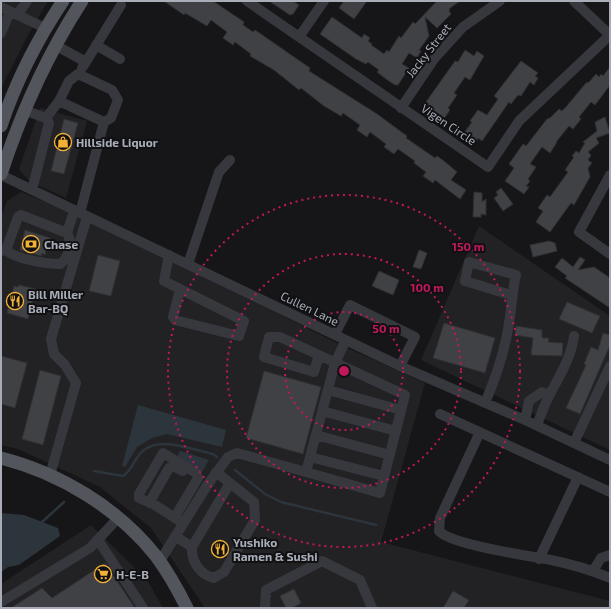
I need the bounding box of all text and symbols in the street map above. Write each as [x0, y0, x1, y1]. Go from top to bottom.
street label: Jacky Street [403, 20, 454, 80]
street label: Vigen Circle [419, 100, 479, 148]
shop icon: Hillside Liquor [53, 132, 73, 152]
place label: Hillside Liquor [76, 135, 158, 149]
bank icon: Chase [21, 234, 41, 254]
place label: Chase [44, 237, 78, 251]
text: 150 m [452, 239, 484, 253]
text: 100 m [410, 280, 444, 294]
place label: Bill Miller Bar-BQ [28, 287, 83, 316]
street label: Cullen Lane [279, 288, 341, 328]
restaurant icon: Bill Miller Bar-BQ [5, 291, 25, 311]
text: 50 m [372, 321, 400, 335]
centre of rings [337, 364, 351, 378]
place label: Yushiko Ramen & Sushi [233, 535, 318, 563]
restaurant icon: Yushiko Ramen & Sushi [210, 539, 230, 559]
supermarket icon: H-E-B [93, 564, 113, 584]
place label: H-E-B [116, 567, 149, 581]

